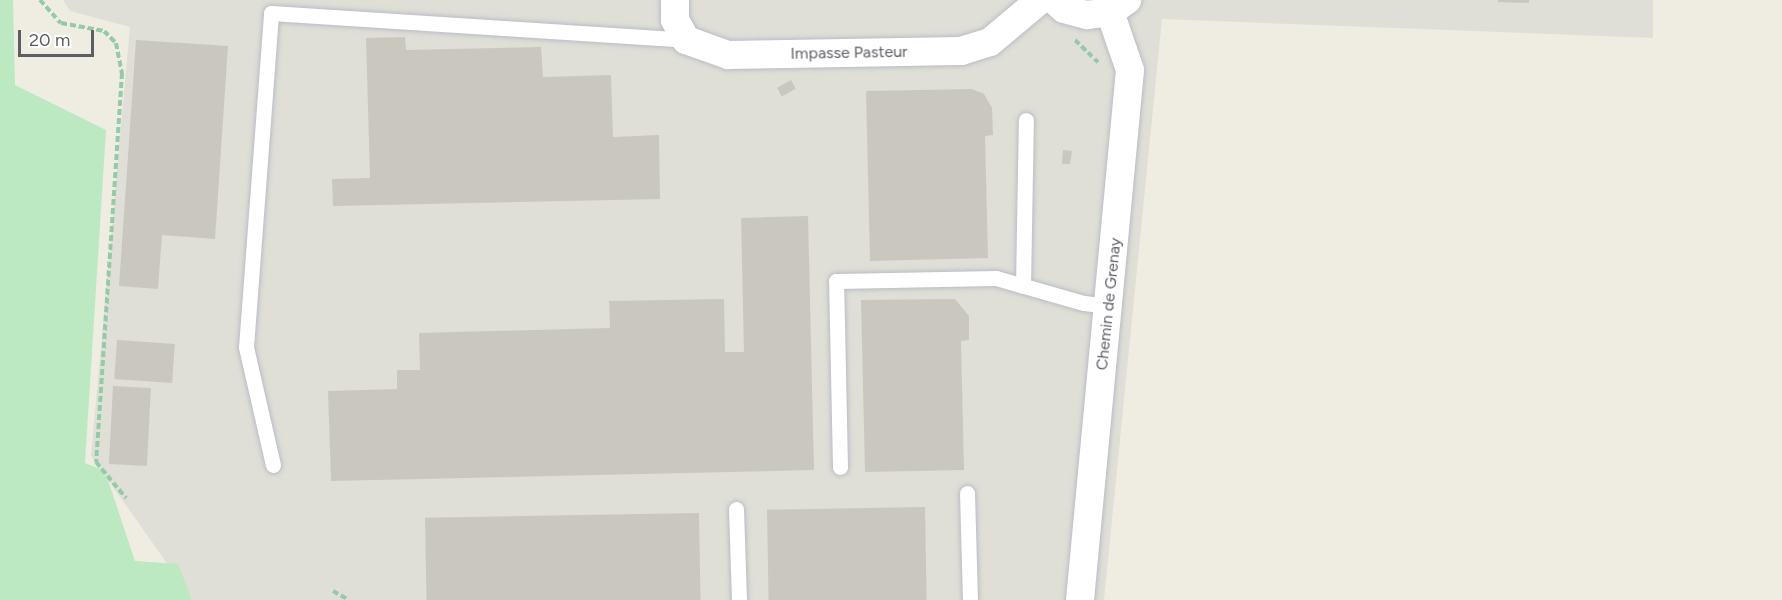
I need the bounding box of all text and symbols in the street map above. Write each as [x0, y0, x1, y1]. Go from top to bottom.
scale bar [21, 18, 98, 56]
text: 20 m [29, 29, 70, 51]
street label: Impasse Pasteur [790, 42, 908, 64]
street label: Chemin de Grenay [1092, 237, 1126, 371]

